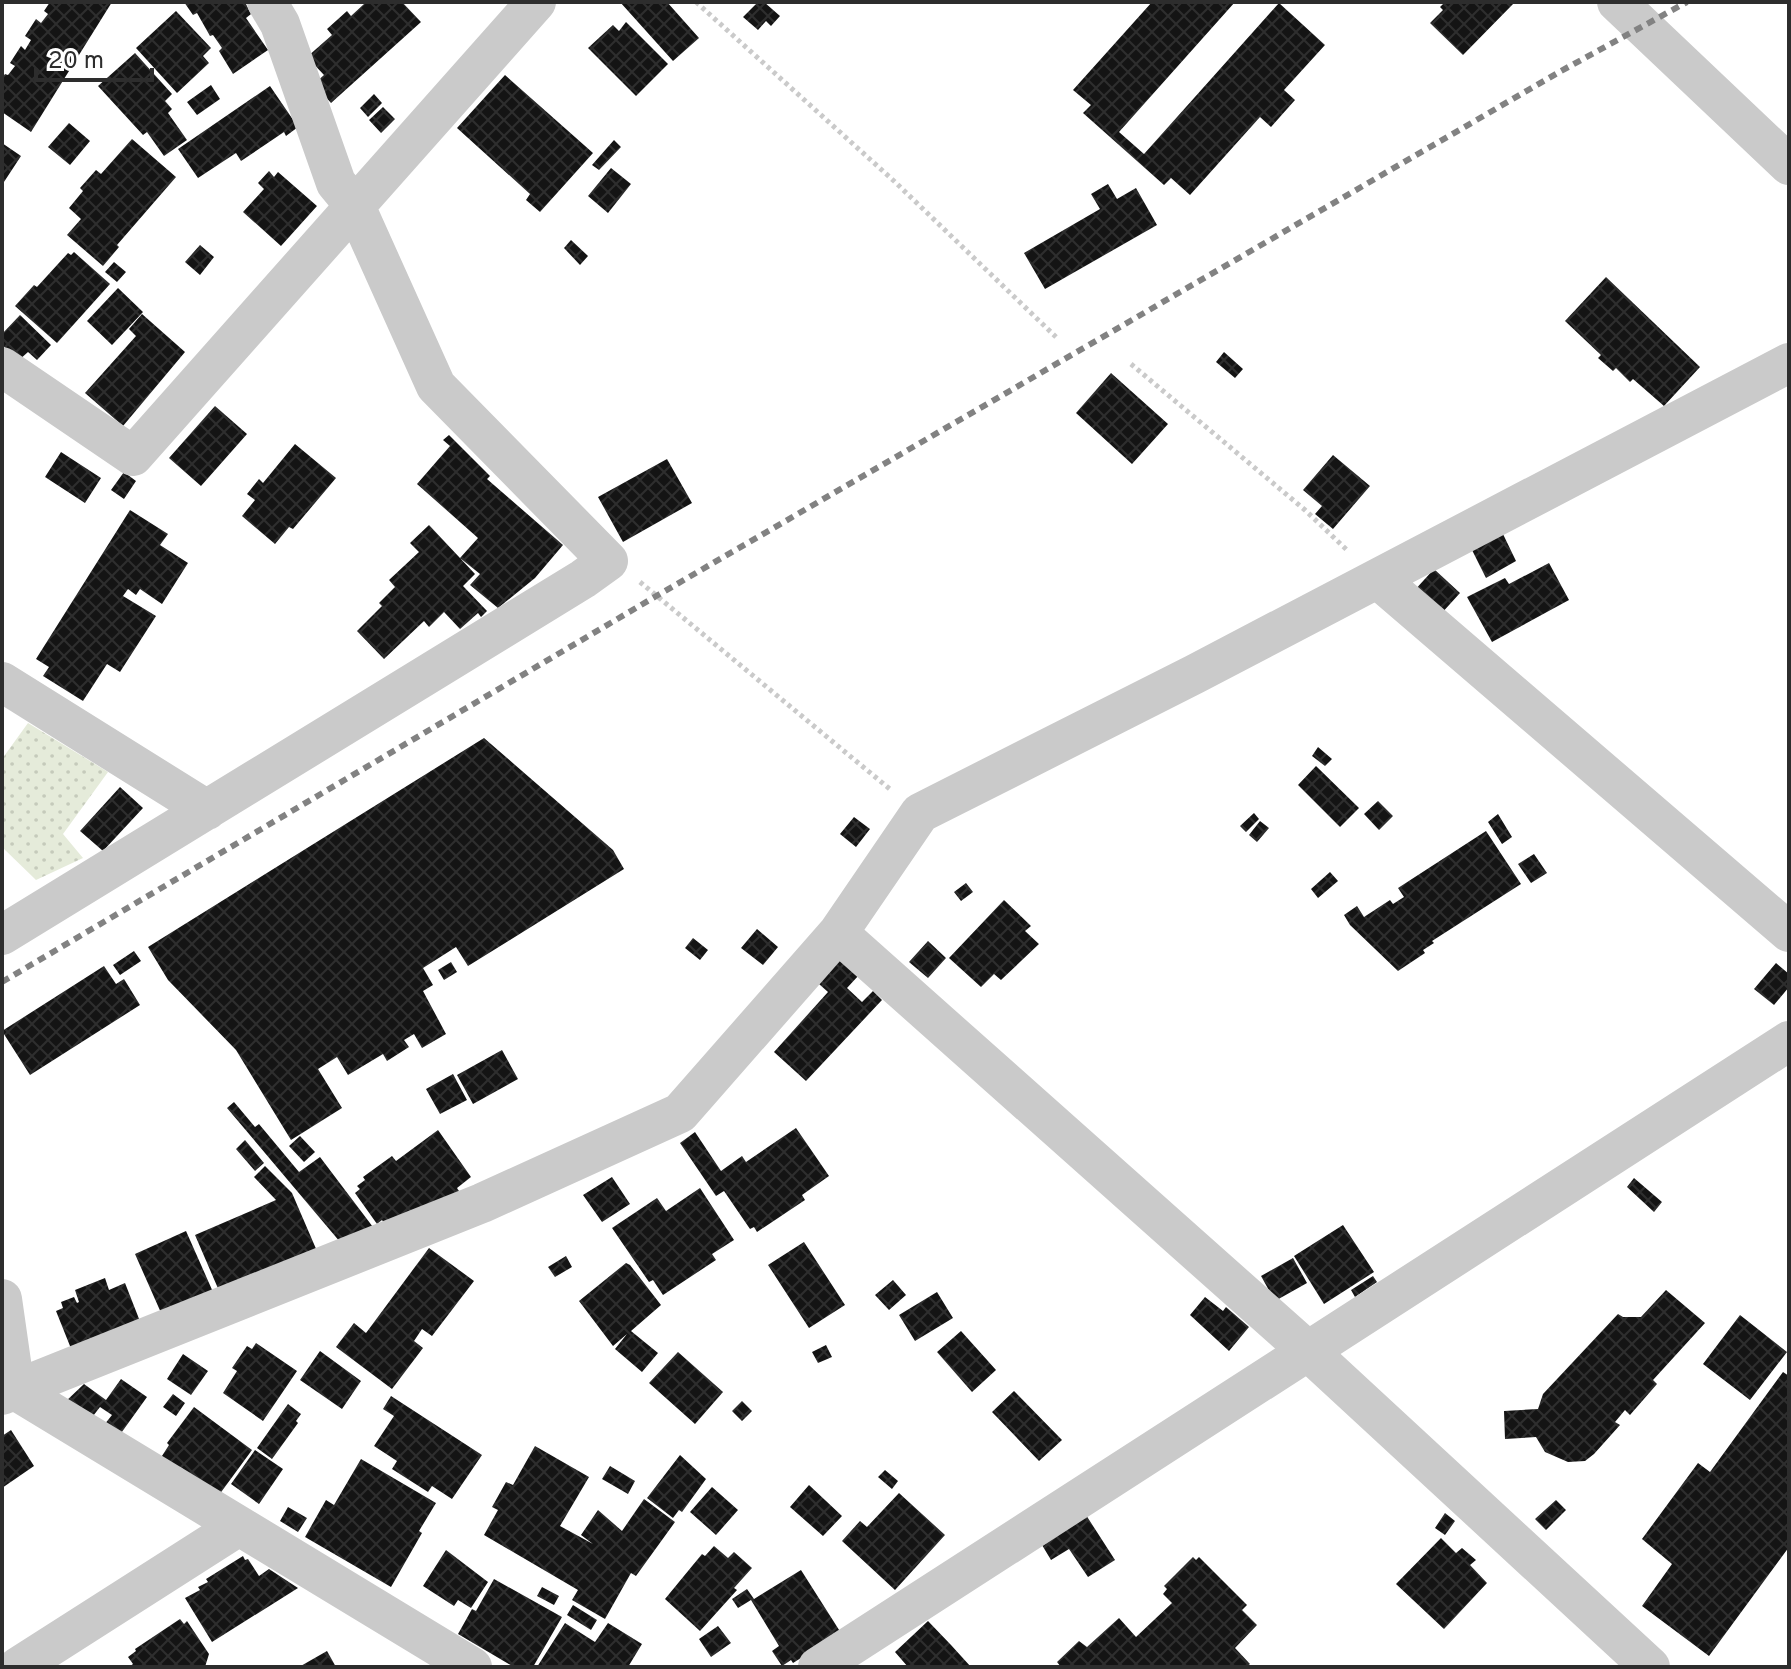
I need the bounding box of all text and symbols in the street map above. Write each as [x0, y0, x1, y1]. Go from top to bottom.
scale bar [36, 32, 152, 82]
text: 20 m [48, 47, 104, 77]

